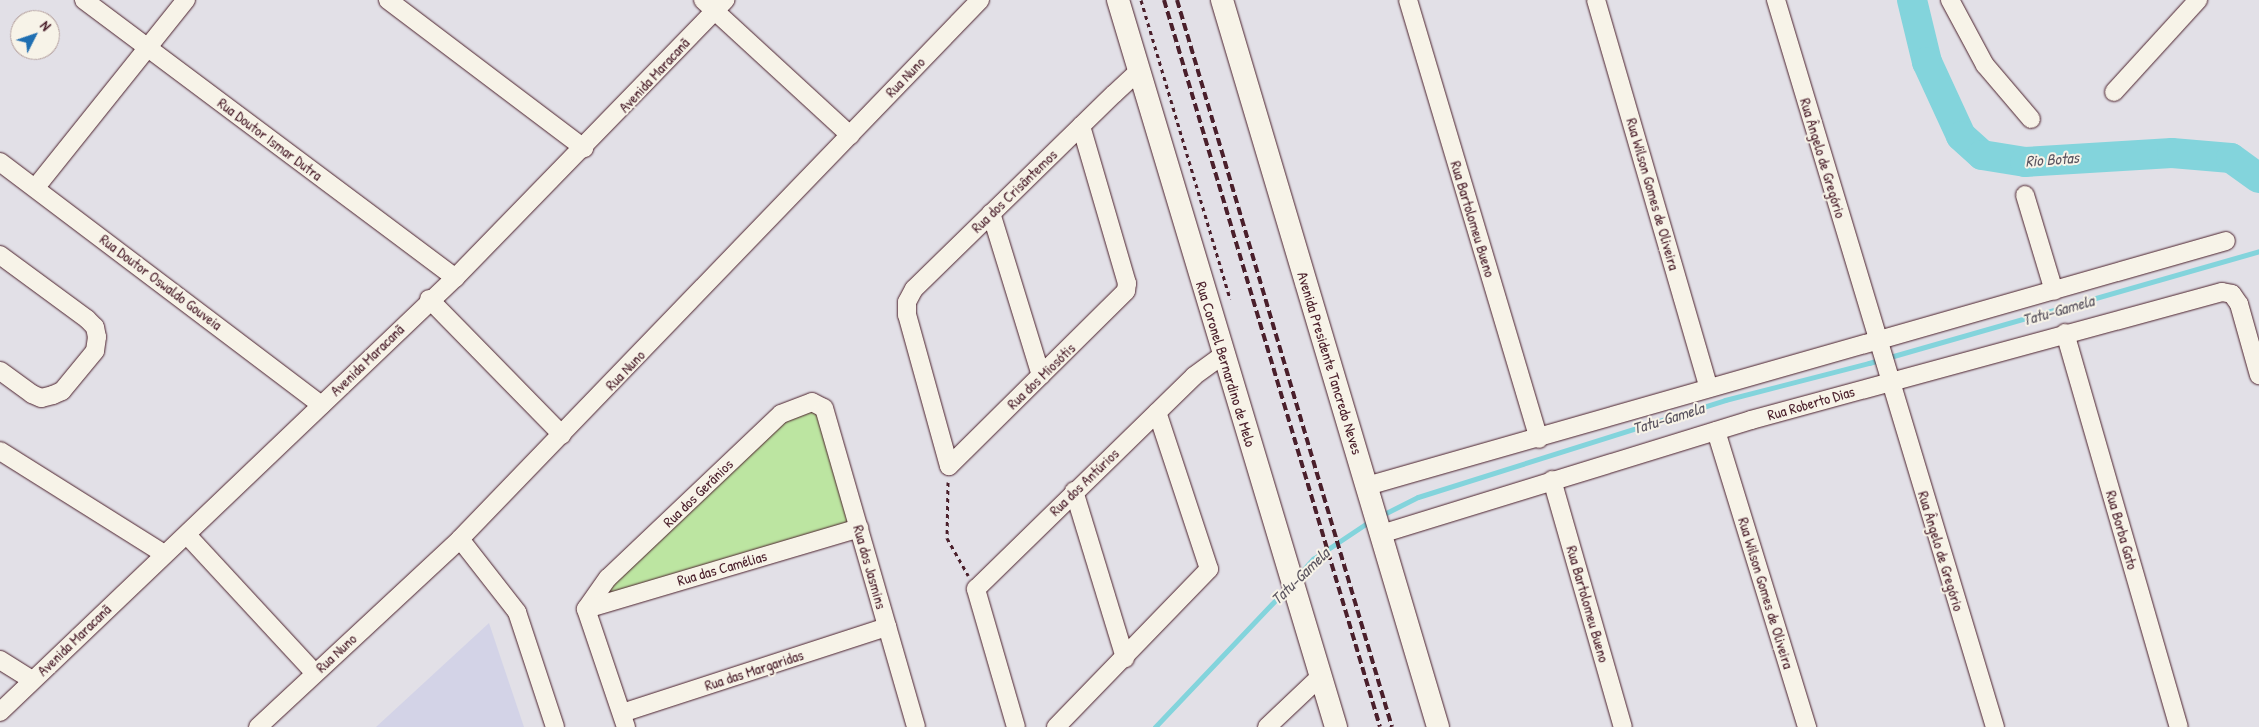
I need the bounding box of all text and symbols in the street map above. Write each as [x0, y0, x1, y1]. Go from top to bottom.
north arrow [10, 10, 60, 60]
text: N [36, 16, 56, 35]
street label: Avenida Maracanã [615, 34, 693, 116]
street label: Rua Nuno [882, 53, 928, 101]
street label: Rua Doutor Ismar Dutra [214, 94, 326, 184]
street label: Rua Ângelo de Gregório [1796, 96, 1850, 220]
street label: Rua Wilson Gomes de Oliveira [1623, 116, 1683, 272]
street label: Rua dos Crisântemos [967, 146, 1061, 236]
water label: Rio Botas [2025, 148, 2079, 170]
street label: Rua Bartolomeu Bueno [1447, 159, 1499, 279]
street label: Rua Doutor Oswaldo Gouveia [96, 230, 226, 334]
street label: Avenida Presidente Tancredo Neves [1294, 269, 1366, 457]
street label: Rua Coronel Bernardino de Melo [1192, 279, 1260, 449]
water label: Tatu-Gamela [2020, 291, 2096, 329]
street label: Avenida Maracanã [326, 320, 408, 400]
street label: Rua dos Miosótis [1003, 339, 1079, 413]
street label: Rua Nuno [602, 346, 648, 394]
street label: Rua Roberto Dias [1765, 382, 1857, 424]
water label: Tatu-Gamela [1630, 398, 1706, 438]
street label: Rua dos Antúrios [1046, 444, 1122, 520]
street label: Rua dos Gerânios [659, 455, 737, 531]
street label: Rua Borba Gato [2102, 488, 2142, 572]
street label: Rua Ângelo de Gregório [1914, 489, 1968, 613]
street label: Rua Wilson Gomes de Oliveira [1734, 515, 1798, 671]
street label: Rua dos Jasmins [849, 523, 891, 611]
water label: Tatu-Gamela [1267, 543, 1333, 609]
street label: Rua Bartolomeu Bueno [1563, 544, 1613, 664]
street label: Rua das Camélias [675, 547, 769, 589]
street label: Avenida Maracanã [33, 600, 115, 680]
street label: Rua Nuno [312, 630, 360, 676]
street label: Rua das Margaridas [702, 646, 806, 694]

